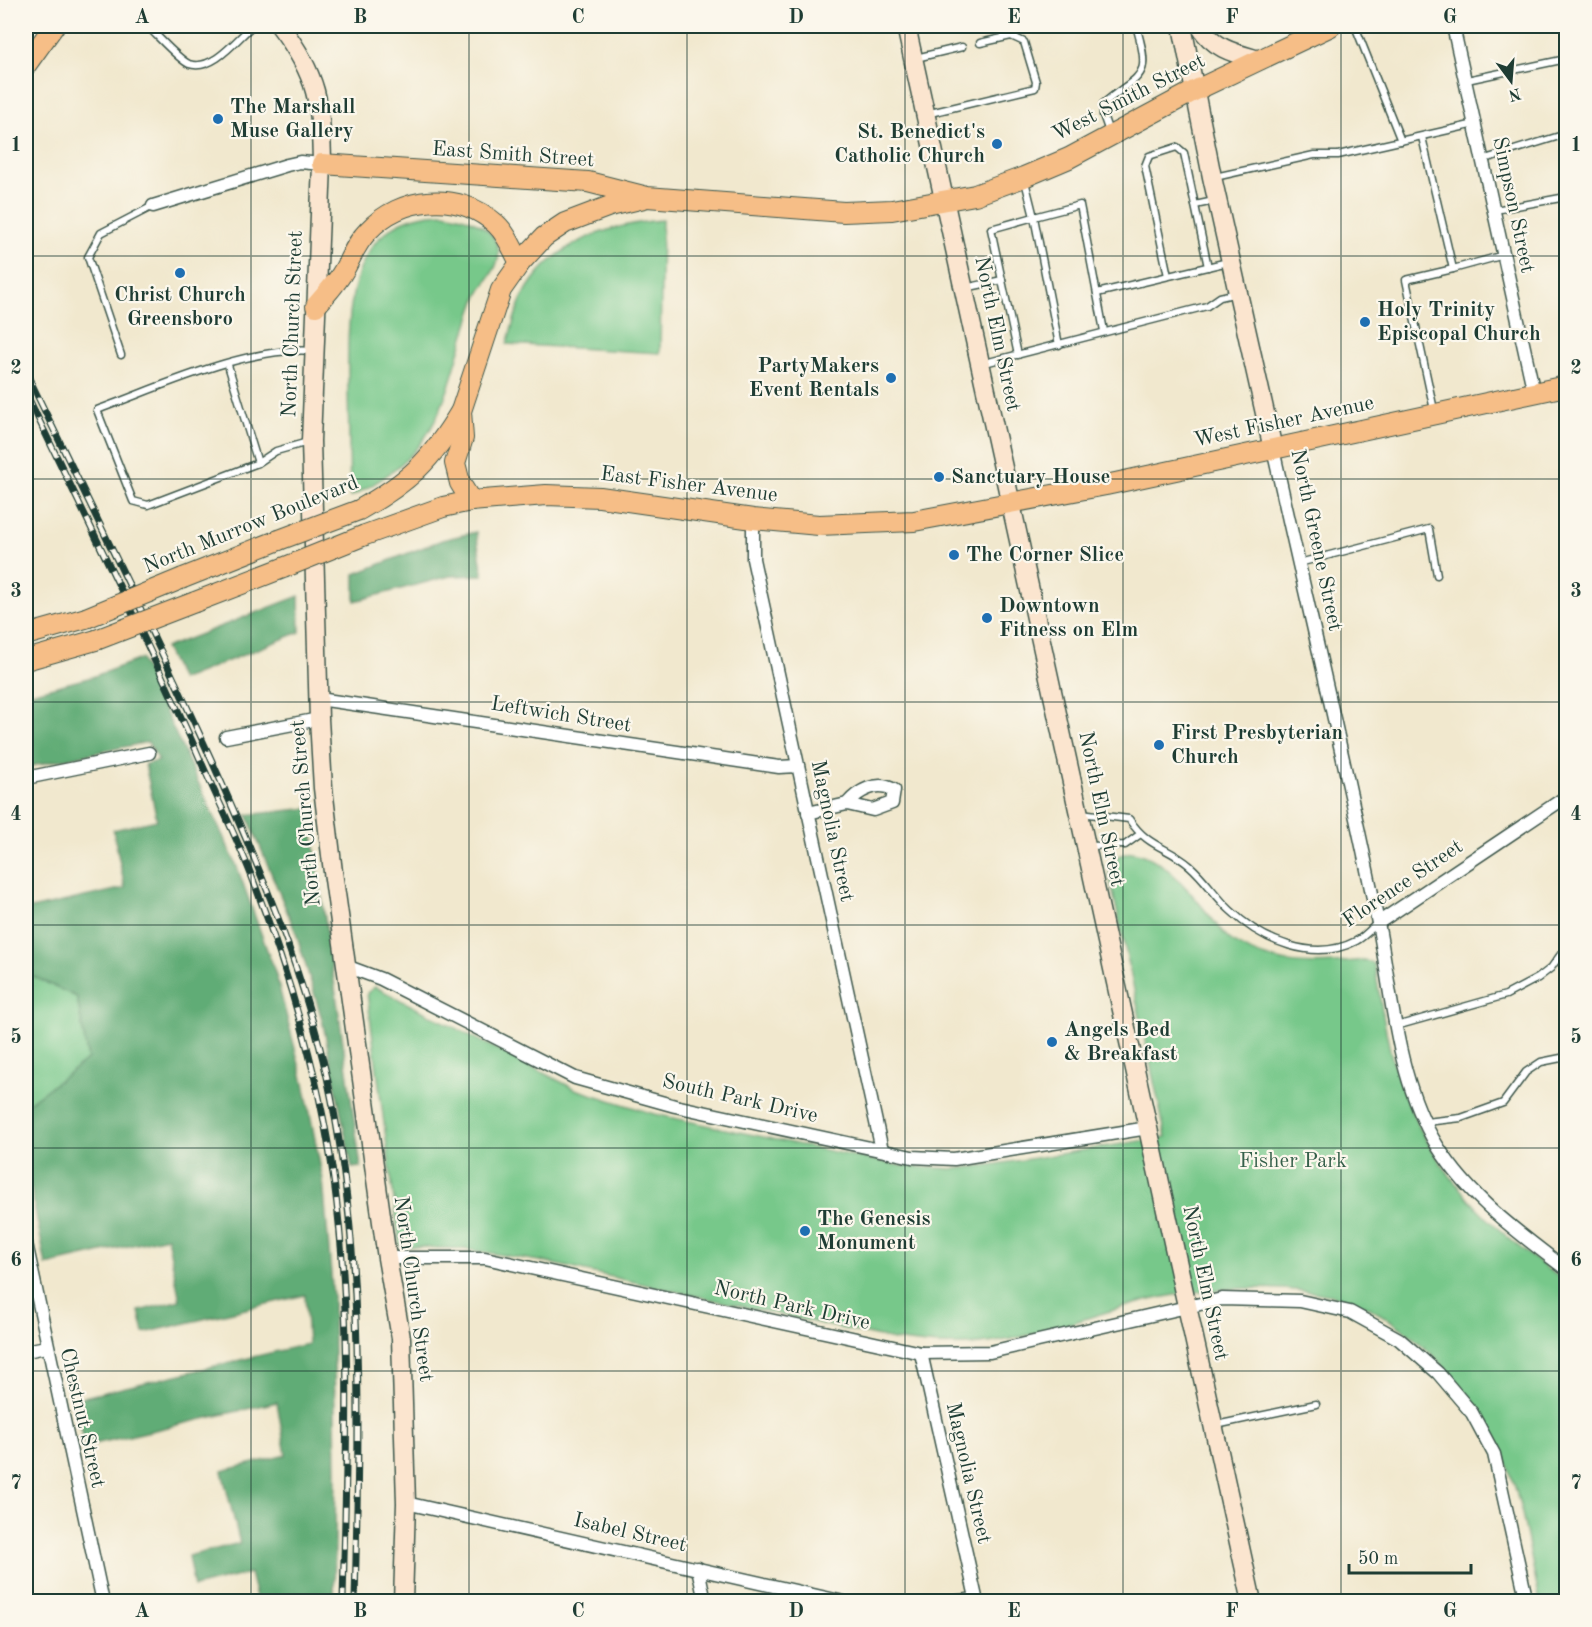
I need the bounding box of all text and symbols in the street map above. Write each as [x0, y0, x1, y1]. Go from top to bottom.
text: A [134, 8, 150, 28]
text: B [353, 8, 367, 28]
text: C [571, 8, 585, 28]
text: D [788, 8, 804, 28]
text: E [1007, 8, 1021, 28]
text: F [1225, 8, 1239, 28]
text: G [1443, 8, 1457, 28]
street label: West Smith Street [1049, 50, 1209, 146]
north arrow [1481, 51, 1541, 111]
text: N [1506, 84, 1523, 103]
place label: The Marshall Muse Gallery [230, 97, 355, 142]
marker: The Marshall Muse Gallery [211, 112, 225, 126]
place label: St. Benedict's Catholic Church [834, 122, 985, 167]
street label: Simpson Street [1488, 135, 1538, 275]
text: 1 [10, 136, 22, 156]
text: 1 [1570, 136, 1582, 156]
marker: St. Benedict's Catholic Church [990, 137, 1004, 151]
street label: East Smith Street [431, 139, 595, 171]
street label: North Church Street [279, 230, 307, 418]
street label: North Elm Street [970, 254, 1024, 414]
marker: Christ Church Greensboro [173, 266, 187, 280]
place label: Christ Church Greensboro [114, 285, 246, 330]
place label: Holy Trinity Episcopal Church [1377, 300, 1541, 345]
marker: Holy Trinity Episcopal Church [1358, 315, 1372, 329]
place label: PartyMakers Event Rentals [749, 356, 879, 401]
text: 2 [10, 359, 22, 379]
text: 2 [1570, 359, 1582, 379]
marker: PartyMakers Event Rentals [884, 371, 898, 385]
street label: West Fisher Avenue [1192, 393, 1376, 451]
street label: North Greene Street [1286, 447, 1346, 633]
street label: East Fisher Avenue [599, 464, 779, 506]
place label: Sanctuary House [951, 467, 1110, 488]
marker: Sanctuary House [932, 470, 946, 484]
street label: North Murrow Boulevard [140, 472, 362, 578]
place label: The Corner Slice [966, 545, 1124, 566]
marker: The Corner Slice [947, 548, 961, 562]
text: 3 [10, 582, 22, 602]
text: 3 [1570, 582, 1582, 602]
place label: Downtown Fitness on Elm [999, 596, 1139, 641]
marker: Downtown Fitness on Elm [980, 611, 994, 625]
street label: Leftwich Street [489, 694, 633, 736]
street label: North Church Street [287, 719, 325, 907]
place label: First Presbyterian Church [1171, 723, 1343, 768]
street label: North Elm Street [1074, 729, 1128, 889]
marker: First Presbyterian Church [1152, 738, 1166, 752]
street label: Magnolia Street [807, 758, 857, 904]
text: 4 [10, 805, 22, 825]
text: 4 [1570, 805, 1582, 825]
street label: Florence Street [1339, 836, 1467, 932]
place label: Angels Bed & Breakfast [1064, 1020, 1178, 1065]
text: 5 [10, 1027, 22, 1048]
text: 5 [1570, 1027, 1582, 1048]
marker: Angels Bed & Breakfast [1045, 1035, 1059, 1049]
street label: South Park Drive [660, 1071, 820, 1127]
park label: Fisher Park [1239, 1151, 1347, 1172]
street label: North Church Street [390, 1195, 436, 1383]
street label: North Elm Street [1178, 1203, 1232, 1363]
place label: The Genesis Monument [817, 1209, 930, 1254]
marker: The Genesis Monument [798, 1224, 812, 1238]
text: 6 [10, 1251, 22, 1271]
text: 6 [1570, 1251, 1582, 1271]
street label: North Park Drive [712, 1278, 872, 1334]
street label: Chestnut Street [56, 1346, 108, 1490]
street label: Magnolia Street [942, 1400, 994, 1546]
text: 7 [10, 1474, 22, 1494]
text: 7 [1570, 1474, 1582, 1494]
street label: Isabel Street [571, 1510, 689, 1556]
scale bar [1349, 1537, 1470, 1575]
text: 50 m [1358, 1550, 1398, 1568]
text: A [134, 1602, 150, 1622]
text: B [353, 1602, 367, 1622]
text: C [571, 1602, 585, 1622]
text: D [788, 1602, 804, 1622]
text: E [1007, 1602, 1021, 1622]
text: F [1225, 1602, 1239, 1622]
text: G [1443, 1602, 1457, 1622]

